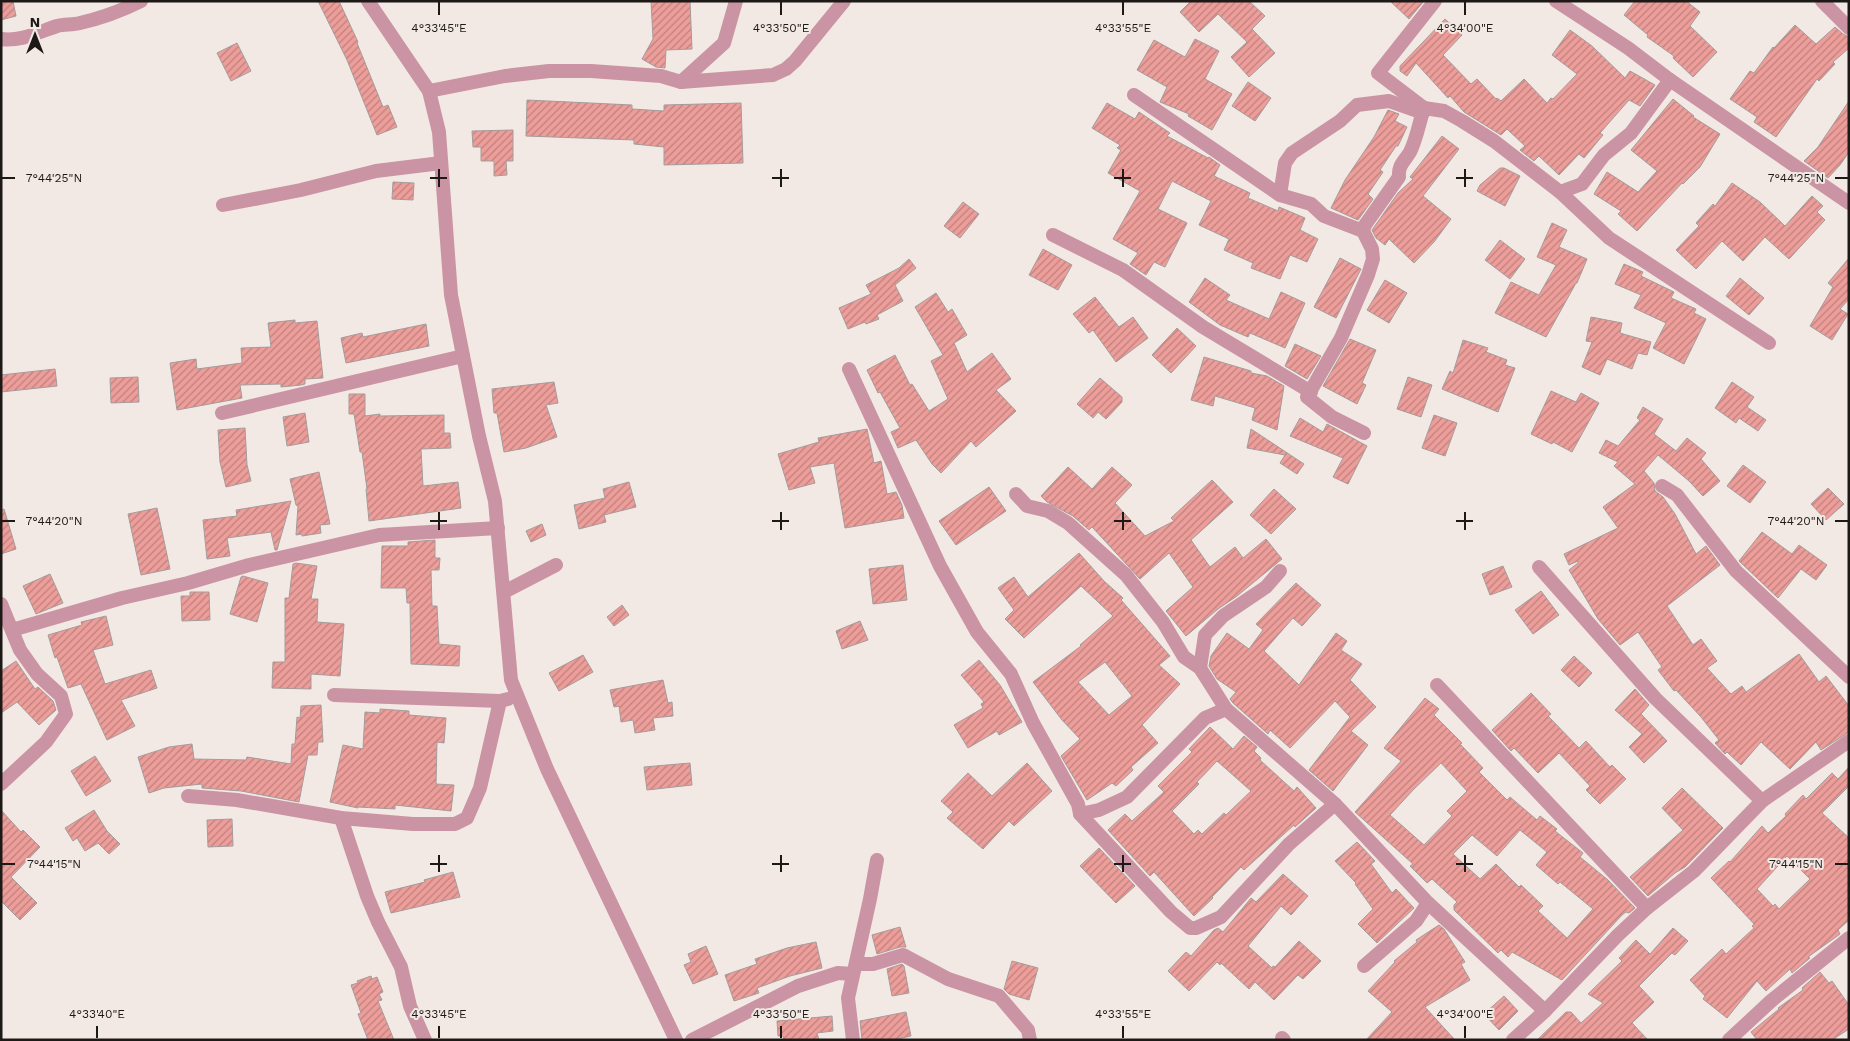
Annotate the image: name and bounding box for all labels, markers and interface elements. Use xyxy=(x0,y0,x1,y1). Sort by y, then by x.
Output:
north arrow xyxy=(10,10,60,60)
text: N xyxy=(30,14,40,30)
text: 4°33'45"E xyxy=(411,21,467,35)
text: 4°33'50"E xyxy=(753,21,810,35)
text: 4°33'55"E xyxy=(1095,21,1151,35)
text: 4°34'00"E xyxy=(1437,21,1494,35)
text: 7°44'25"N xyxy=(26,171,82,185)
text: 7°44'25"N xyxy=(1768,171,1824,185)
text: 7°44'20"N xyxy=(26,514,82,528)
text: 7°44'20"N xyxy=(1768,514,1824,528)
text: 7°44'15"N xyxy=(27,857,81,871)
text: 7°44'15"N xyxy=(1769,857,1823,871)
text: 4°33'40"E xyxy=(69,1007,125,1021)
text: 4°33'45"E xyxy=(411,1007,467,1021)
text: 4°33'50"E xyxy=(753,1007,810,1021)
text: 4°33'55"E xyxy=(1095,1007,1151,1021)
text: 4°34'00"E xyxy=(1437,1007,1494,1021)

